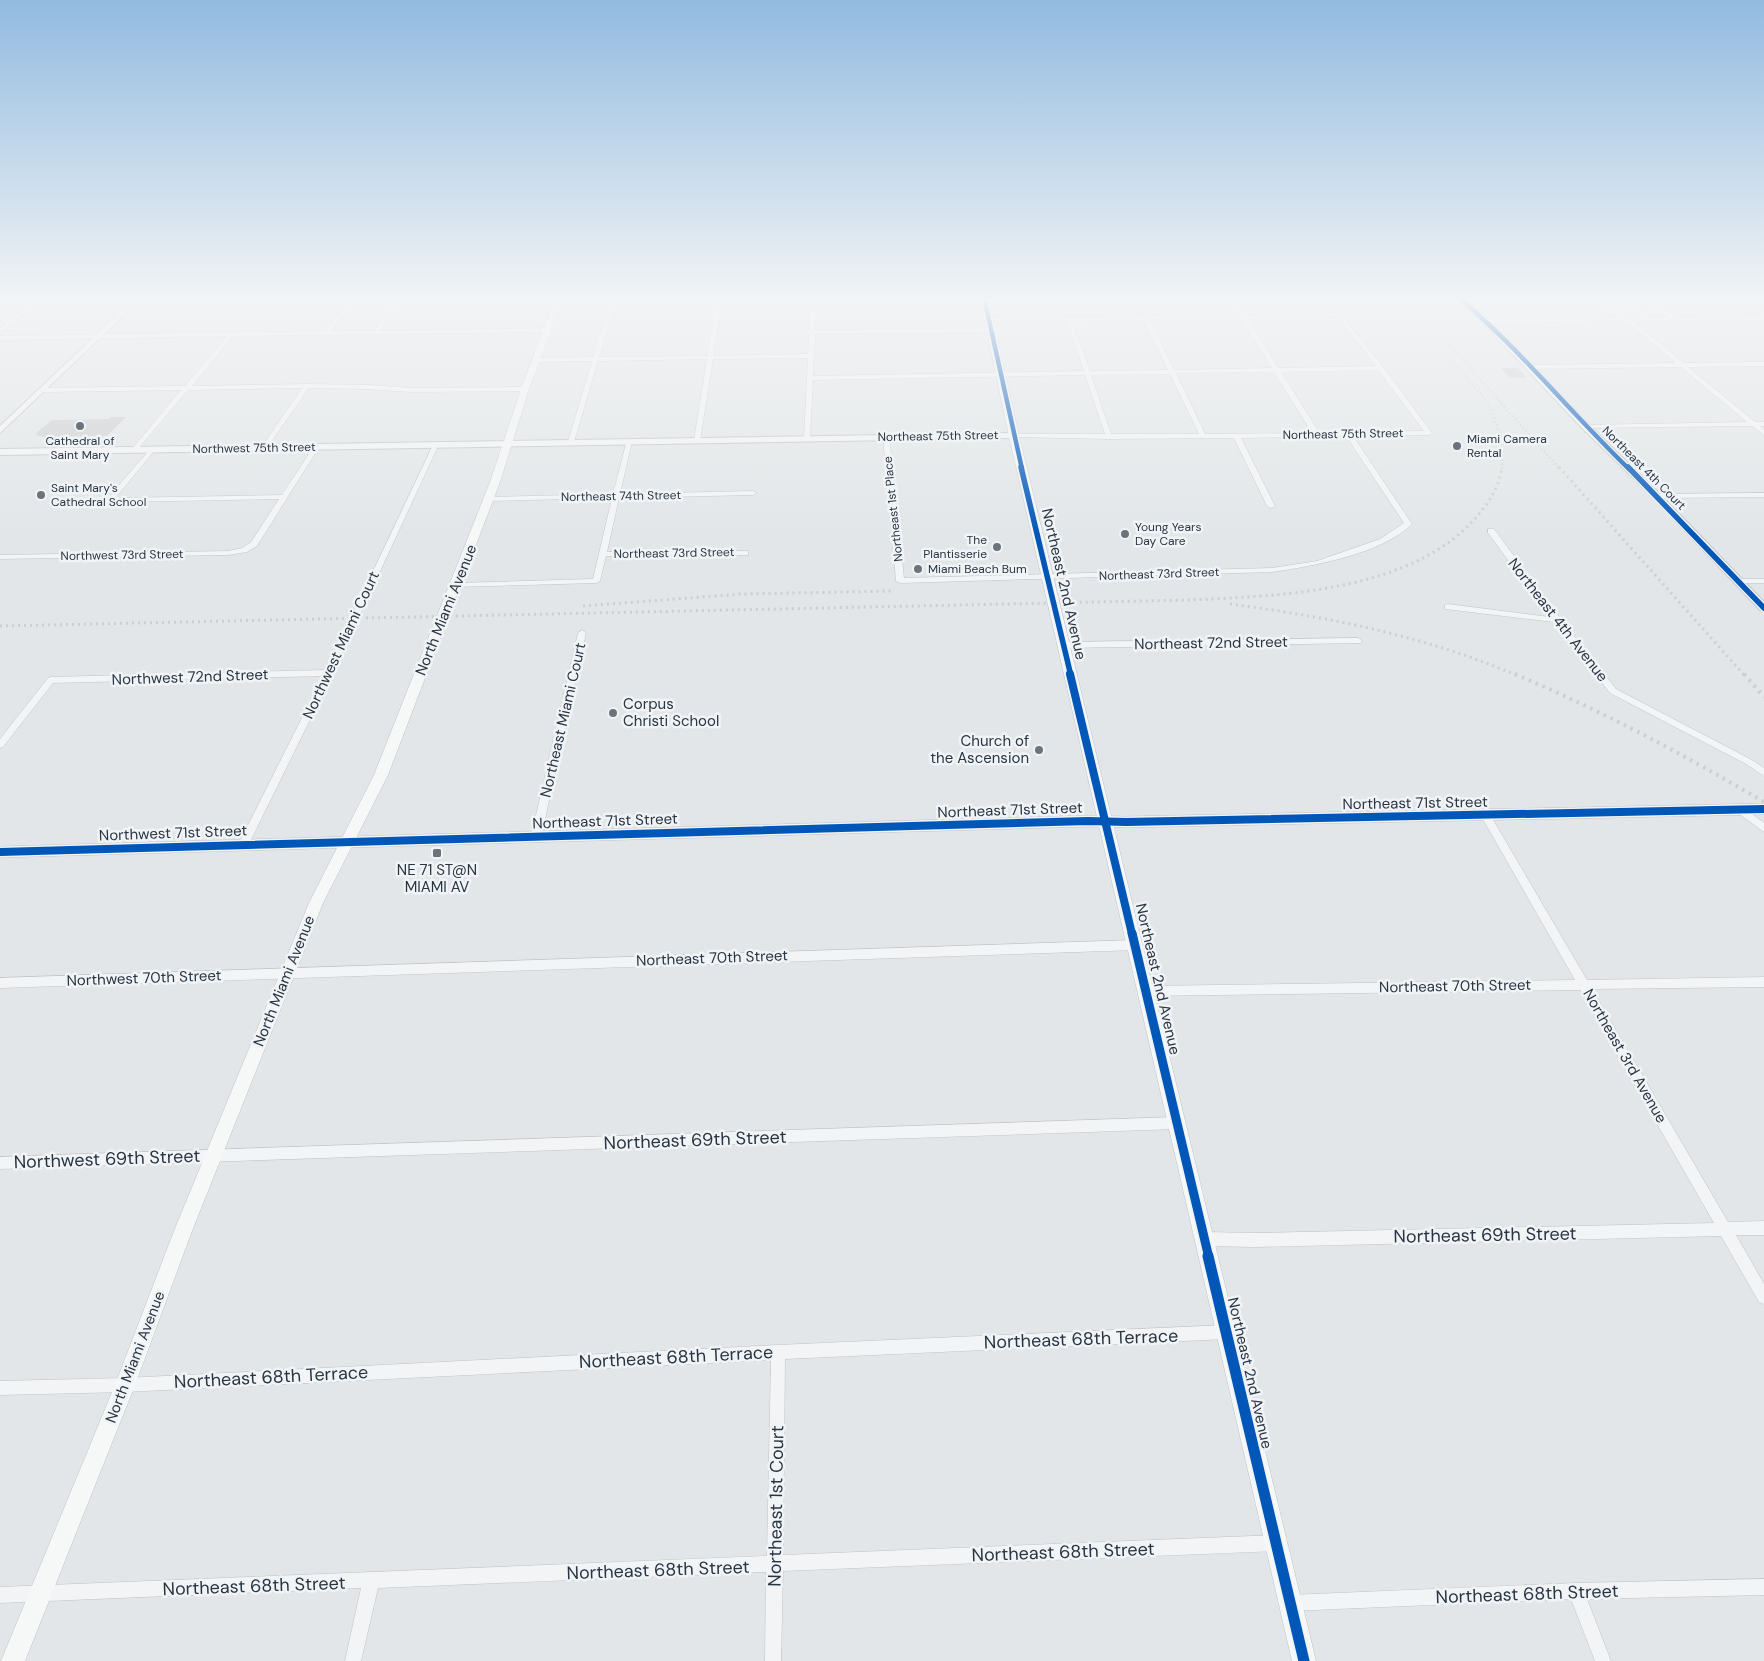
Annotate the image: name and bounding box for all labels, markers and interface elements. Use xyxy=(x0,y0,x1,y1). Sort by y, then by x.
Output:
marker: Cathedral of Saint Mary xyxy=(74,420,86,432)
street label: Northeast 4th Court xyxy=(1599,423,1690,514)
street label: Northeast 75th Street xyxy=(1283,425,1404,443)
street label: Northeast 75th Street xyxy=(878,427,999,445)
place label: Miami Camera Rental xyxy=(1467,431,1547,461)
place label: Cathedral of Saint Mary xyxy=(46,433,114,463)
street label: Northwest 75th Street xyxy=(192,439,316,457)
marker: Miami Camera Rental xyxy=(1451,440,1463,452)
street label: Northeast 1st Place xyxy=(880,455,906,562)
place label: Saint Mary's Cathedral School xyxy=(51,480,146,510)
street label: Northeast 74th Street xyxy=(561,487,682,505)
marker: Saint Mary's Cathedral School xyxy=(35,489,47,501)
street label: Northeast 2nd Avenue xyxy=(1037,506,1091,662)
place label: Young Years Day Care xyxy=(1135,519,1201,549)
marker: Young Years Day Care xyxy=(1119,528,1131,540)
place label: The Plantisserie xyxy=(923,532,987,562)
marker: The Plantisserie xyxy=(991,541,1003,553)
street label: North Miami Avenue xyxy=(411,542,481,678)
street label: Northeast 73rd Street xyxy=(614,544,735,562)
street label: Northwest 73rd Street xyxy=(60,546,184,564)
street label: Northeast 4th Avenue xyxy=(1503,554,1613,686)
place label: Miami Beach Bum xyxy=(928,561,1027,577)
marker: Miami Beach Bum xyxy=(912,563,924,575)
street label: Northeast 73rd Street xyxy=(1098,564,1220,584)
street label: Northwest Miami Court xyxy=(298,568,384,722)
street label: Northeast 72nd Street xyxy=(1134,632,1288,654)
street label: Northeast Miami Court xyxy=(535,641,591,799)
street label: Northwest 72nd Street xyxy=(111,664,269,690)
place label: Corpus Christi School xyxy=(623,694,719,731)
marker: Corpus Christi School xyxy=(607,707,619,719)
place label: Church of the Ascension xyxy=(930,731,1029,768)
marker: Church of the Ascension xyxy=(1033,744,1045,756)
street label: Northeast 71st Street xyxy=(1342,792,1488,814)
street label: Northeast 71st Street xyxy=(937,797,1083,823)
street label: Northeast 71st Street xyxy=(532,808,678,834)
street label: Northwest 71st Street xyxy=(98,820,248,846)
marker: NE 71 ST@N MIAMI AV xyxy=(431,847,443,859)
place label: NE 71 ST@N MIAMI AV xyxy=(397,860,477,897)
street label: Northeast 2nd Avenue xyxy=(1131,901,1185,1057)
street label: North Miami Avenue xyxy=(249,913,319,1049)
street label: Northeast 70th Street xyxy=(636,945,788,971)
street label: Northwest 70th Street xyxy=(66,965,222,991)
street label: Northeast 70th Street xyxy=(1379,975,1531,997)
street label: Northeast 3rd Avenue xyxy=(1578,985,1672,1127)
street label: Northeast 69th Street xyxy=(603,1125,787,1155)
street label: Northwest 69th Street xyxy=(13,1144,201,1174)
street label: Northeast 69th Street xyxy=(1393,1221,1577,1249)
street label: North Miami Avenue xyxy=(101,1288,169,1426)
street label: Northeast 2nd Avenue xyxy=(1223,1295,1277,1451)
street label: Northeast 68th Terrace xyxy=(983,1324,1179,1354)
street label: Northeast 68th Terrace xyxy=(578,1340,774,1374)
street label: Northeast 68th Terrace xyxy=(173,1360,369,1394)
street label: Northeast 1st Court xyxy=(763,1425,789,1587)
street label: Northeast 68th Street xyxy=(971,1537,1155,1567)
street label: Northeast 68th Street xyxy=(566,1555,750,1585)
street label: Northeast 68th Street xyxy=(162,1571,346,1601)
street label: Northeast 68th Street xyxy=(1435,1579,1619,1609)

